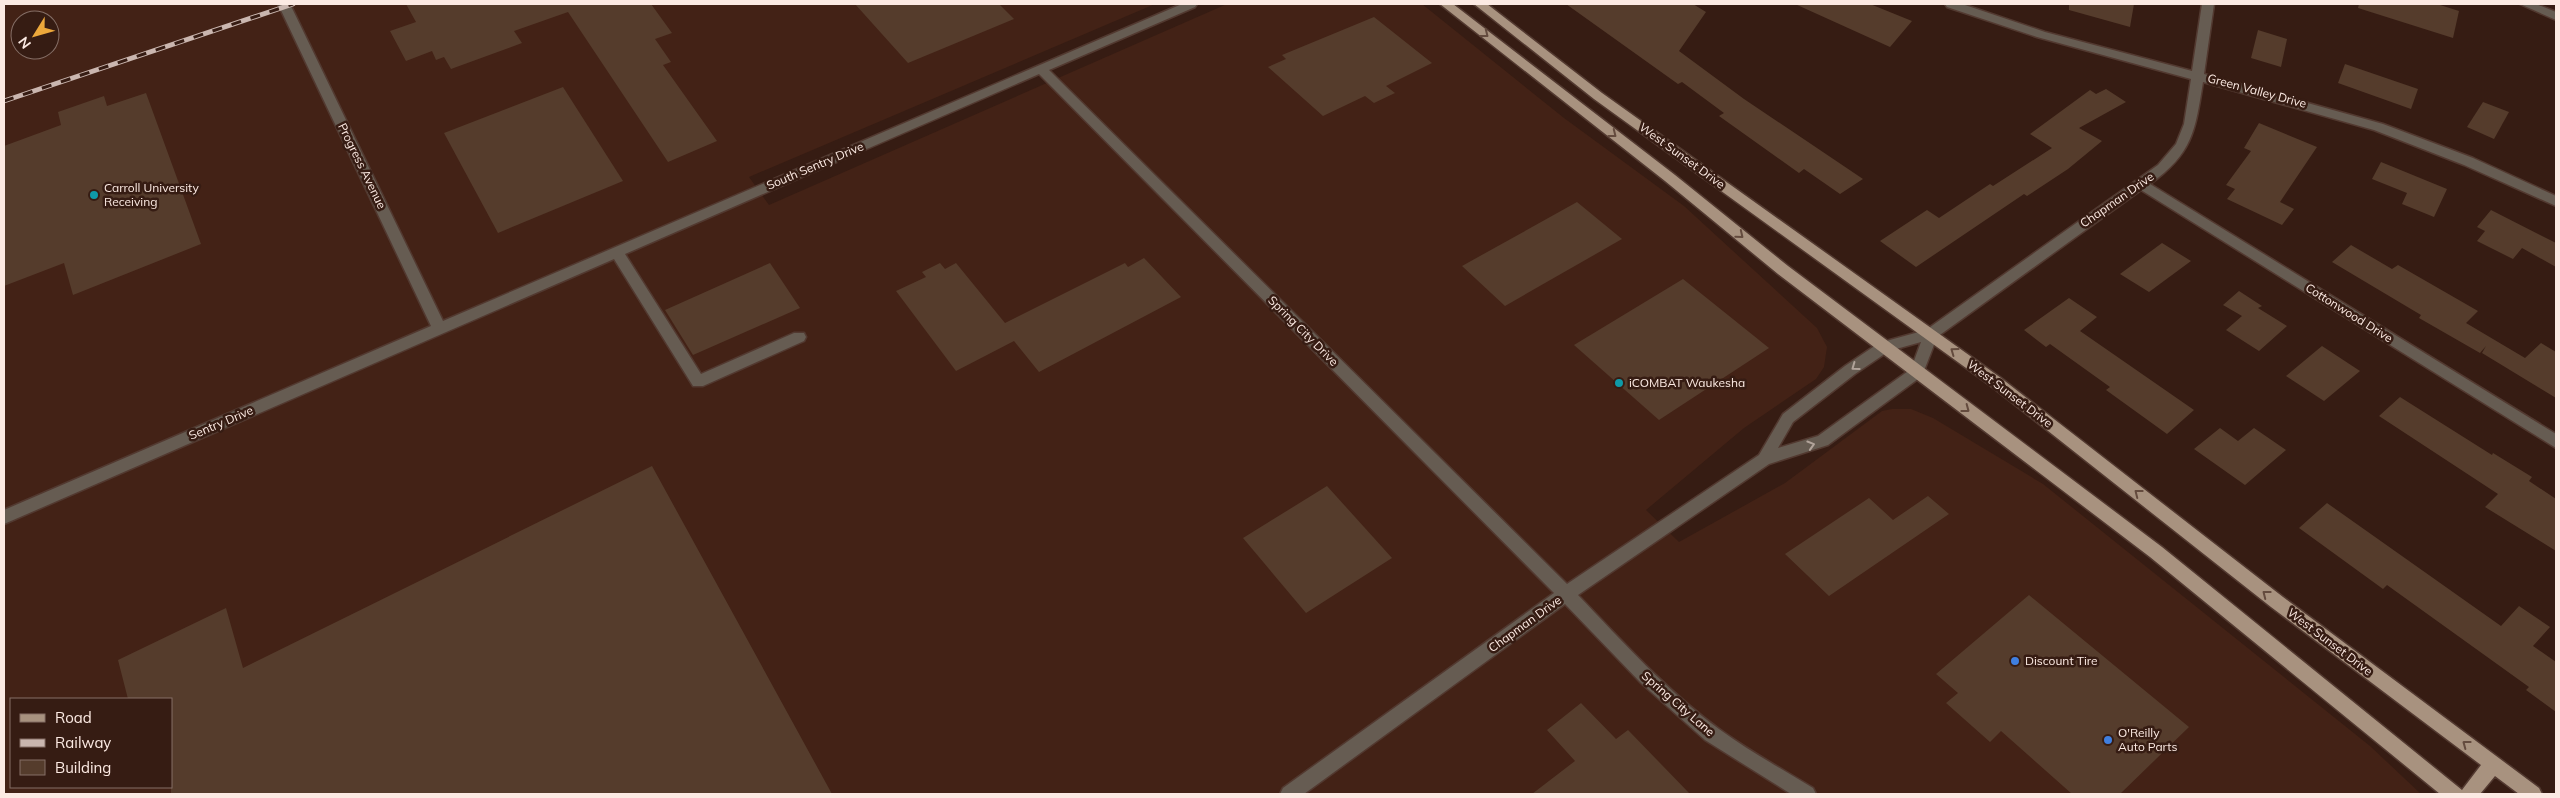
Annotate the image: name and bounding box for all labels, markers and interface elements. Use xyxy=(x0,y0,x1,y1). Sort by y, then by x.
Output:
north arrow xyxy=(10,10,60,60)
one-way arrow xyxy=(1479,28,1488,36)
text: N xyxy=(14,33,35,52)
street label: Green Valley Drive xyxy=(2206,70,2308,111)
street label: West Sunset Drive xyxy=(1636,119,1728,192)
street label: Progress Avenue xyxy=(335,120,390,211)
one-way arrow xyxy=(1607,128,1616,136)
street label: South Sentry Drive xyxy=(764,138,866,193)
street label: Chapman Drive xyxy=(2077,169,2156,231)
place label: Carroll University Receiving xyxy=(104,180,199,209)
marker: Carroll University Receiving xyxy=(88,189,100,201)
one-way arrow xyxy=(1734,230,1743,238)
street label: Cottonwood Drive xyxy=(2303,280,2396,345)
street label: Spring City Drive xyxy=(1265,292,1342,369)
one-way arrow xyxy=(1950,348,1960,357)
street label: West Sunset Drive xyxy=(1965,357,2056,430)
one-way arrow xyxy=(1851,361,1861,370)
place label: iCOMBAT Waukesha xyxy=(1629,375,1745,390)
marker: iCOMBAT Waukesha xyxy=(1613,377,1625,389)
street label: Sentry Drive xyxy=(186,402,255,443)
one-way arrow xyxy=(1960,403,1969,411)
one-way arrow xyxy=(1806,440,1814,450)
one-way arrow xyxy=(2135,491,2144,499)
one-way arrow xyxy=(2263,591,2272,599)
street label: Chapman Drive xyxy=(1485,592,1564,655)
street label: West Sunset Drive xyxy=(2285,605,2376,678)
place label: Discount Tire xyxy=(2025,653,2098,668)
marker: Discount Tire xyxy=(2009,655,2021,667)
street label: Spring City Lane xyxy=(1639,668,1718,739)
legend xyxy=(10,698,172,788)
text: Road xyxy=(55,708,92,727)
place label: O'Reilly Auto Parts xyxy=(2118,725,2177,754)
text: Railway xyxy=(55,733,111,752)
marker: O'Reilly Auto Parts xyxy=(2102,734,2114,746)
one-way arrow xyxy=(2462,741,2472,750)
text: Building xyxy=(55,758,111,777)

